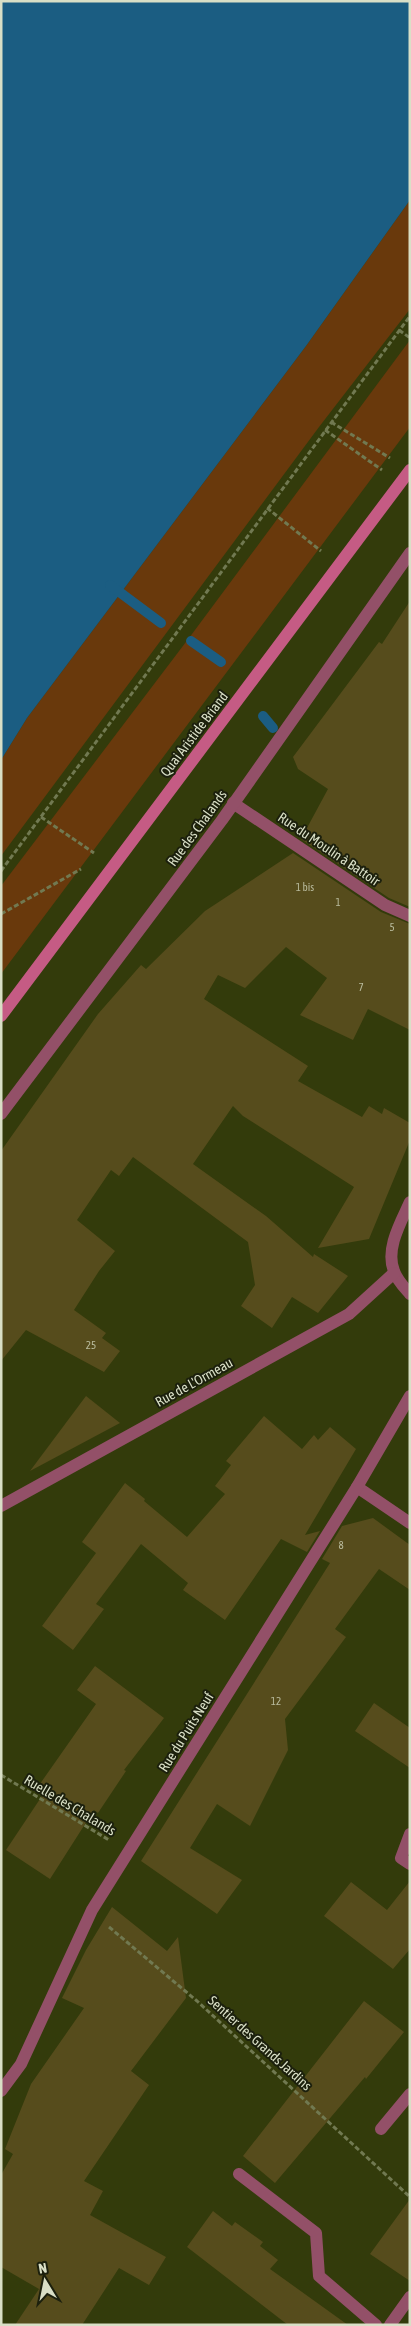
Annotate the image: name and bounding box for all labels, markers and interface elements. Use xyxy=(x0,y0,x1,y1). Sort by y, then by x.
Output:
street label: Quai Aristide Briand xyxy=(157,689,231,779)
street label: Rue des Chalands xyxy=(164,787,230,869)
street label: Rue du Moulin à Battoir xyxy=(275,809,384,889)
house number: 1 bis xyxy=(296,881,314,893)
house number: 1 xyxy=(335,896,341,908)
house number: 5 xyxy=(389,921,395,933)
house number: 7 xyxy=(358,981,364,993)
house number: 25 xyxy=(86,1339,96,1351)
street label: Rue de L'Ormeau xyxy=(153,1354,235,1410)
house number: 8 xyxy=(338,1539,344,1551)
street label: Rue du Puits Neuf xyxy=(155,1689,217,1775)
house number: 12 xyxy=(271,1695,281,1707)
street label: Ruelle des Chalands xyxy=(21,1771,119,1839)
street label: Sentier des Grands Jardins xyxy=(205,1992,315,2094)
north arrow xyxy=(20,2256,70,2306)
text: N xyxy=(37,2260,48,2277)

